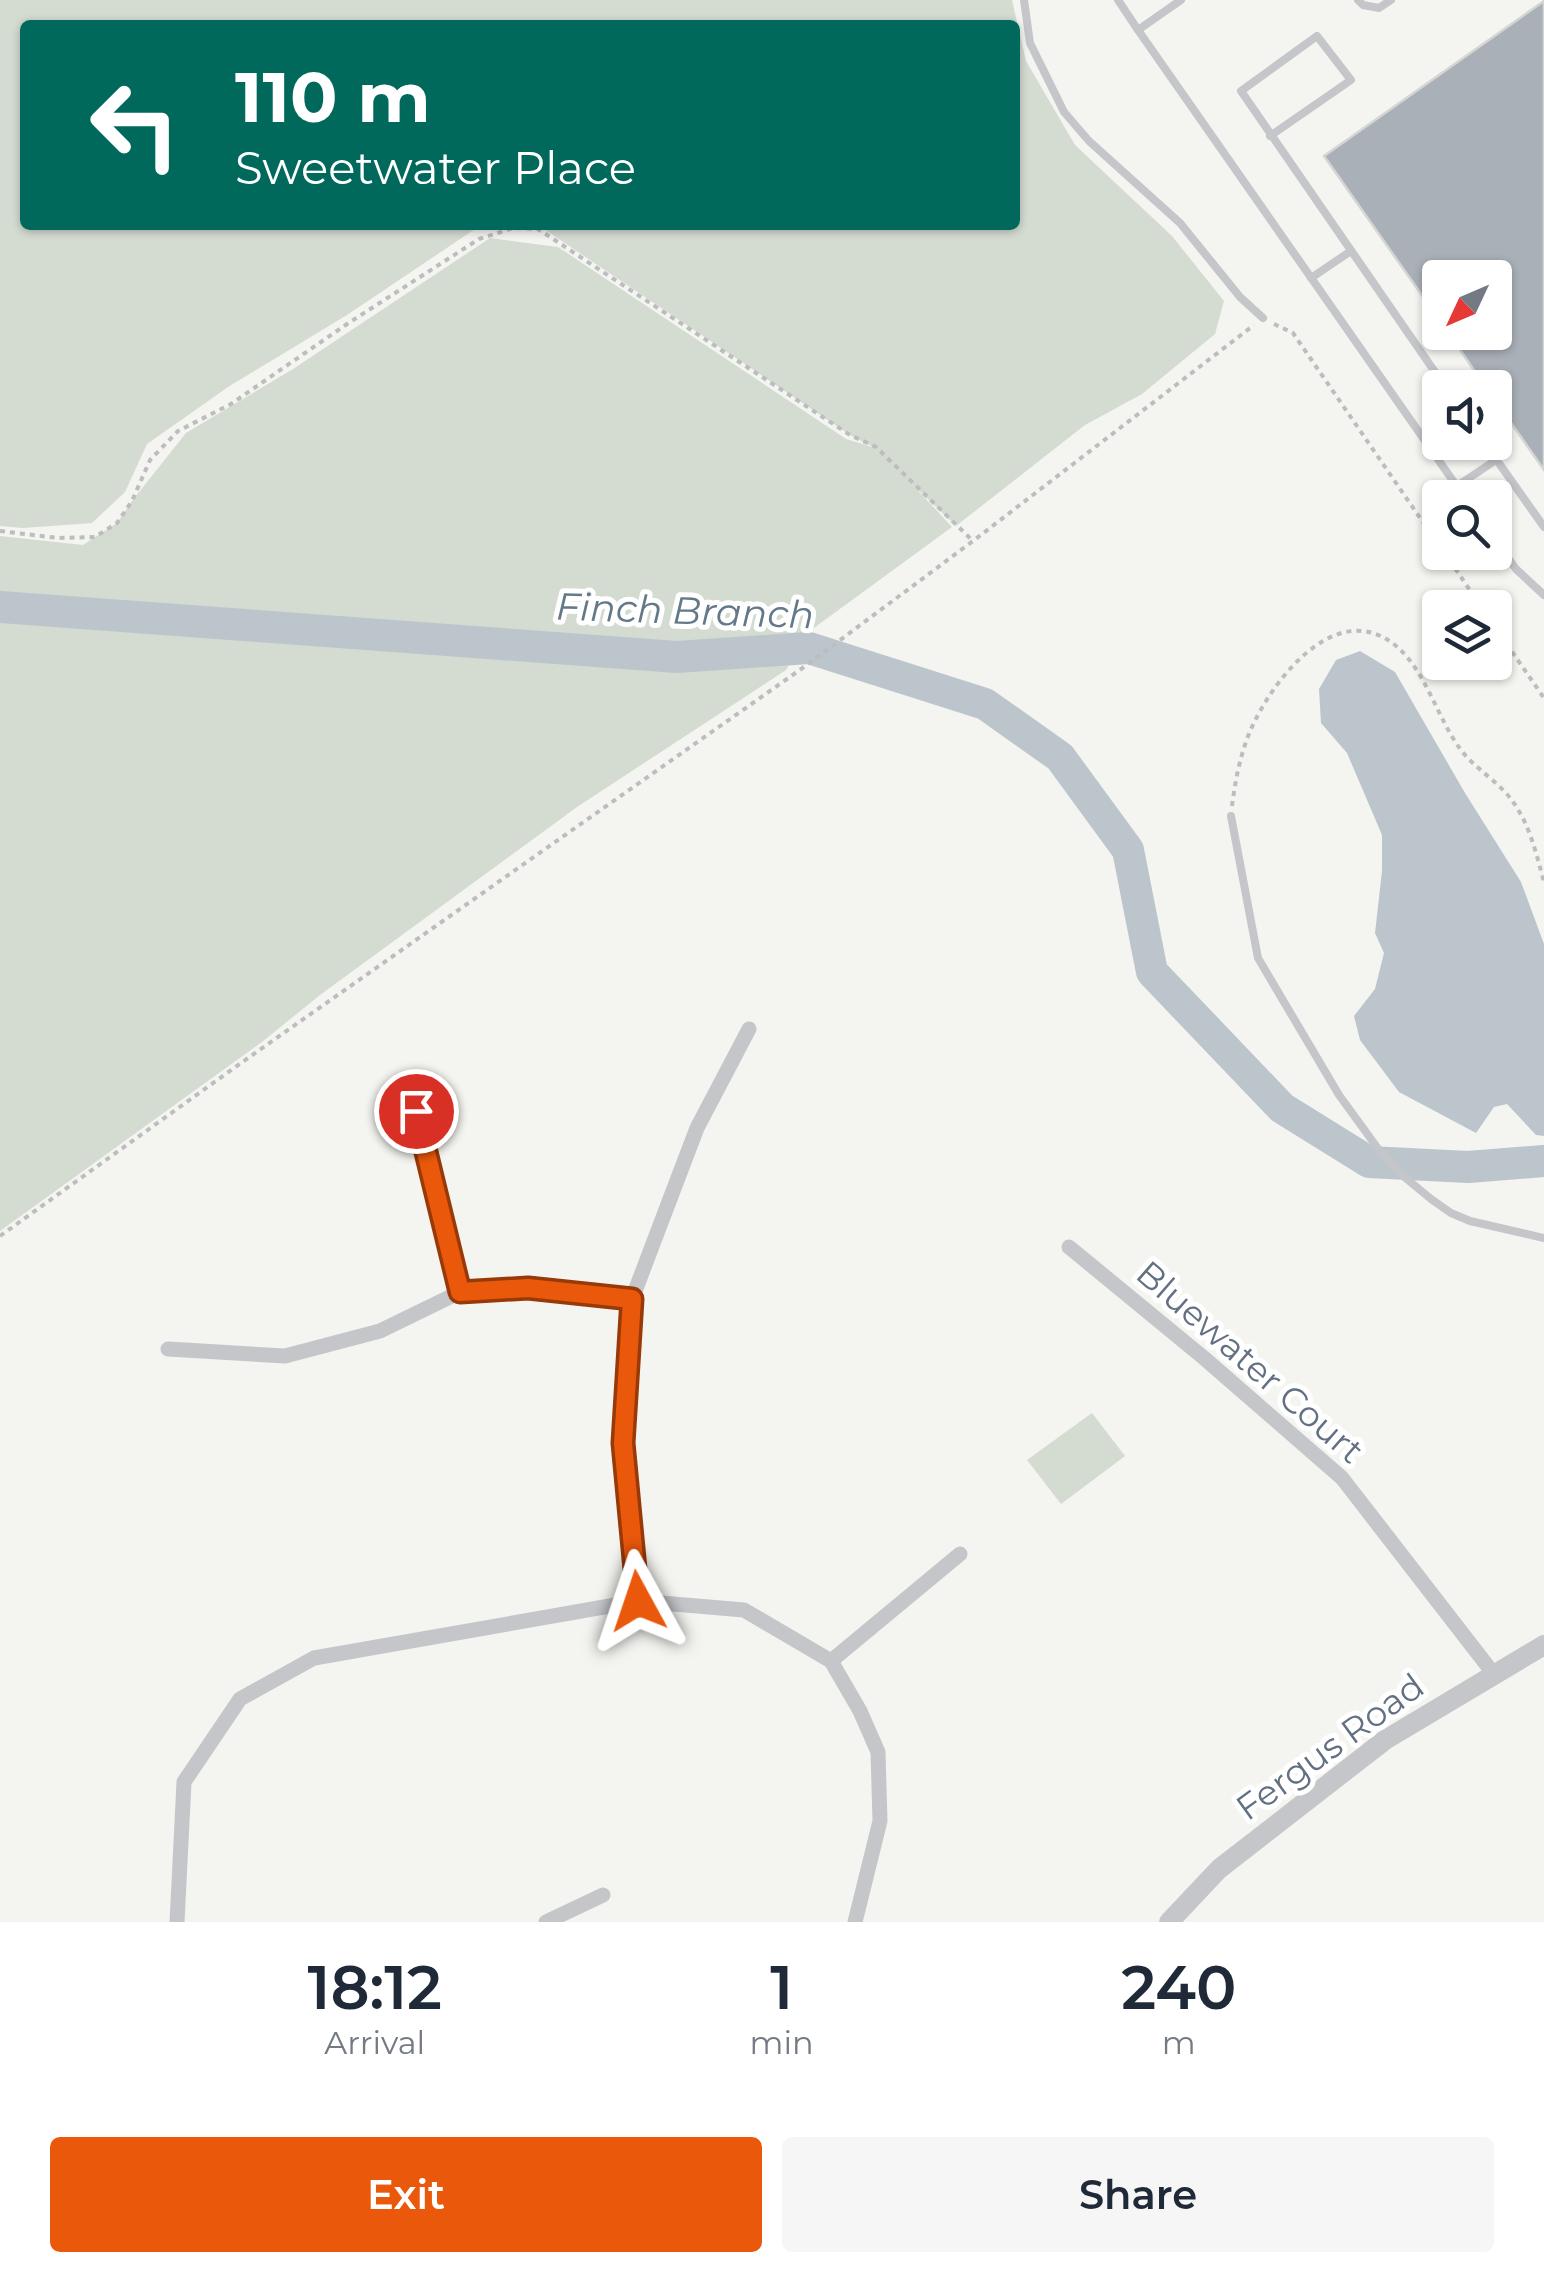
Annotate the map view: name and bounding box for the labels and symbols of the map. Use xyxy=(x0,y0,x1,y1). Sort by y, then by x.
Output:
north arrow xyxy=(1422,260,1512,350)
water label: Finch Branch xyxy=(555,583,815,638)
pin xyxy=(374,1069,459,1154)
street label: Bluewater Court xyxy=(1128,1251,1373,1472)
position arrow xyxy=(586,1549,690,1653)
street label: Fergus Road xyxy=(1227,1664,1432,1829)

